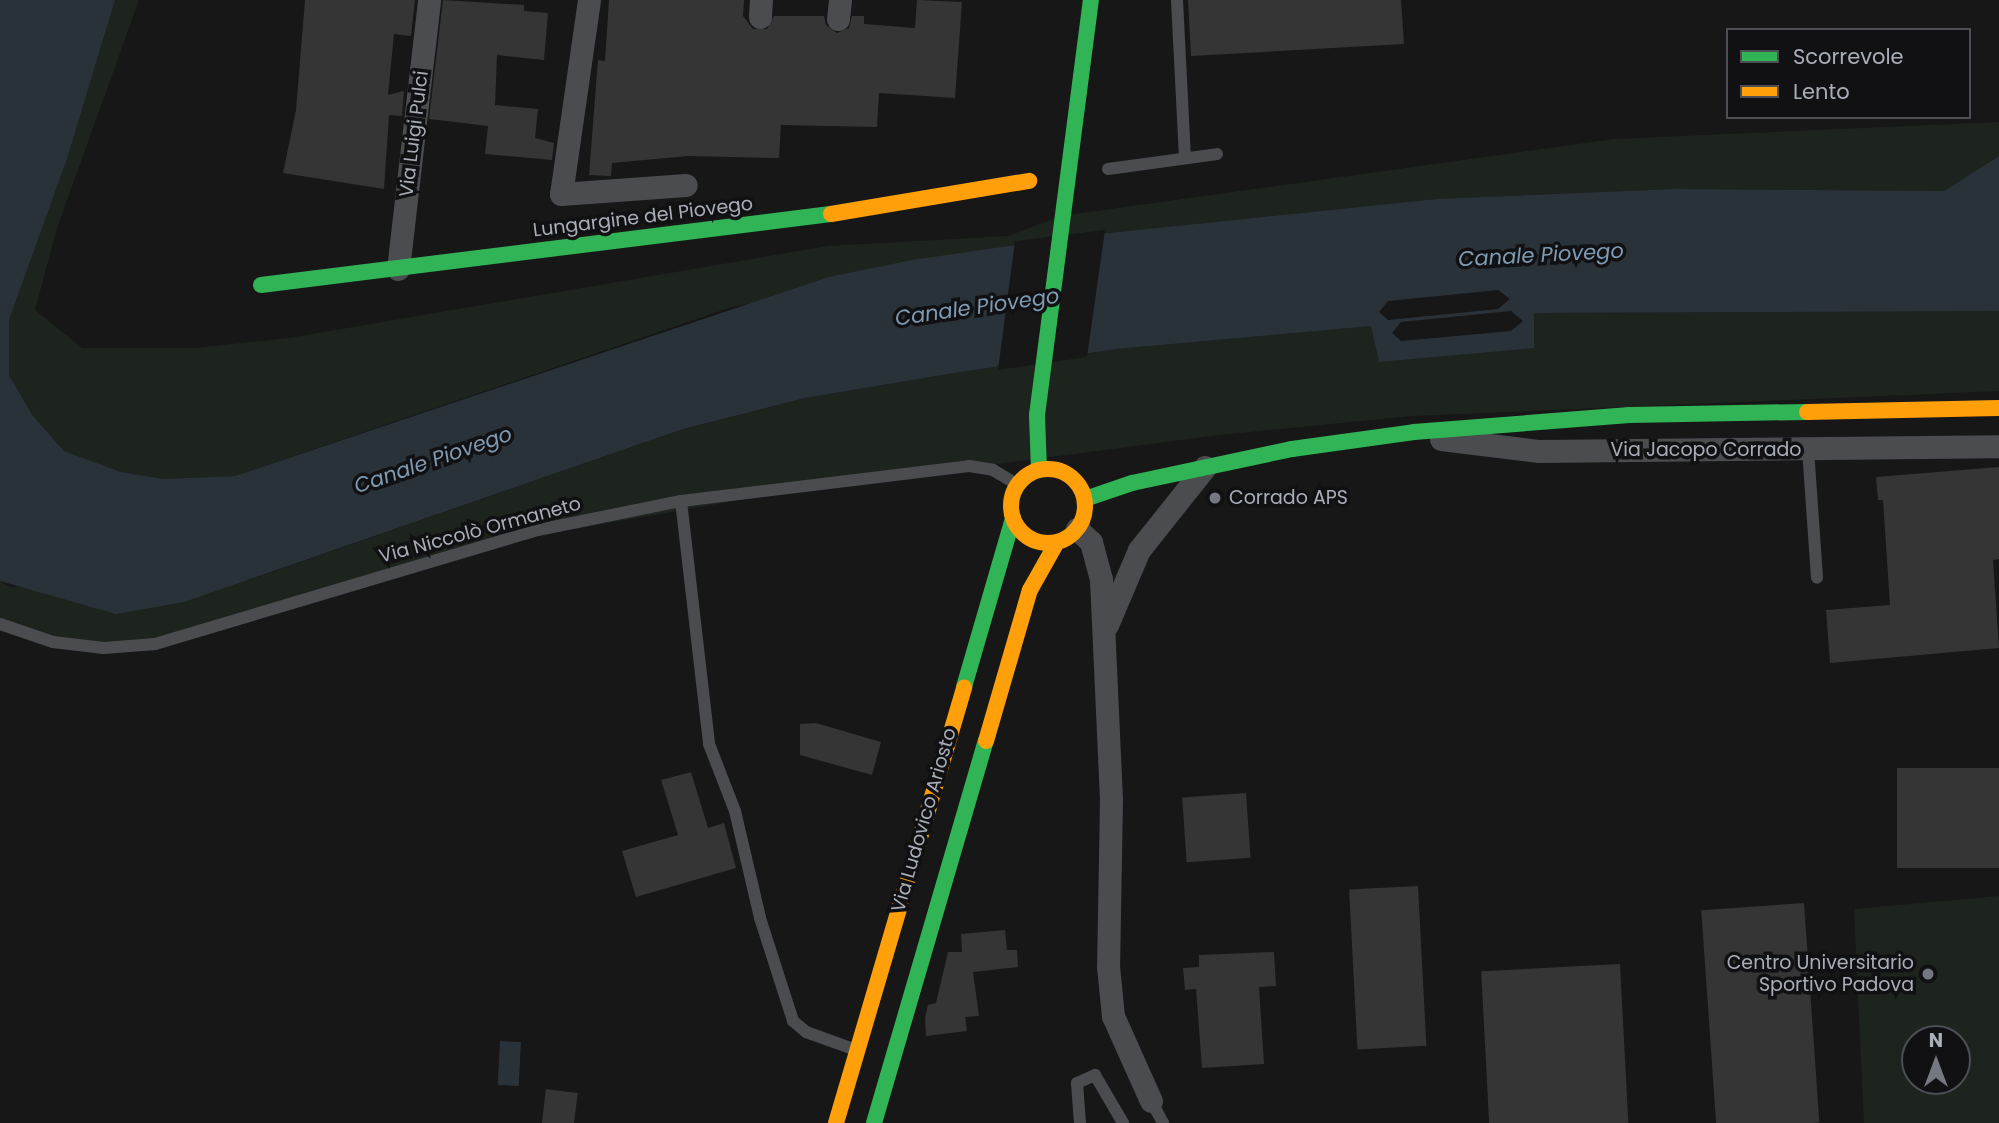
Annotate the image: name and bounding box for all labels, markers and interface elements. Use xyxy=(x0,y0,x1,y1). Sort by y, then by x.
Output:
legend xyxy=(1726,28,1971,119)
text: Scorrevole xyxy=(1793,42,1904,71)
street label: Via Luigi Pulci xyxy=(395,70,433,198)
text: Lento xyxy=(1793,77,1850,106)
street label: Lungargine del Piovego xyxy=(532,192,754,242)
water label: Canale Piovego xyxy=(1458,238,1624,272)
water label: Canale Piovego xyxy=(893,283,1061,331)
water label: Canale Piovego xyxy=(351,421,515,499)
street label: Via Jacopo Corrado xyxy=(1611,439,1801,461)
place label: Corrado APS xyxy=(1229,487,1348,509)
marker: Corrado APS xyxy=(1207,490,1223,506)
street label: Via Niccolò Ormaneto xyxy=(377,492,583,568)
street label: Via Ludovico Ariosto xyxy=(887,725,961,915)
place label: Centro Universitario Sportivo Padova xyxy=(1727,952,1914,996)
marker: Centro Universitario Sportivo Padova xyxy=(1920,966,1936,982)
north arrow xyxy=(1901,1025,1971,1095)
text: N xyxy=(1929,1027,1943,1054)

